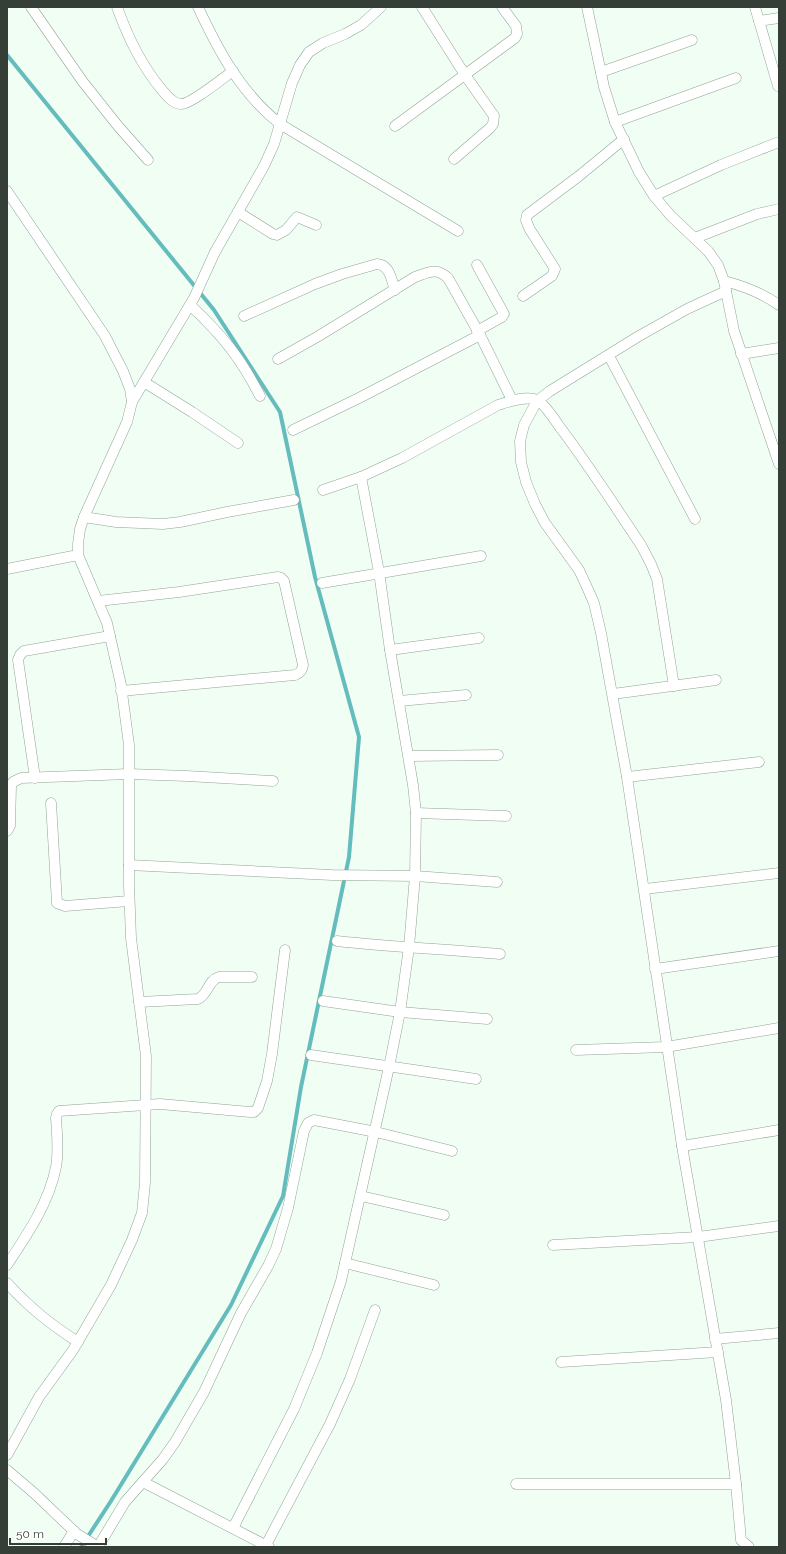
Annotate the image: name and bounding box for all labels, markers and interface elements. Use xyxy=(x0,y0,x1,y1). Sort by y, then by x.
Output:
scale bar xyxy=(10,1520,106,1546)
text: 50 m xyxy=(16,1527,44,1541)

